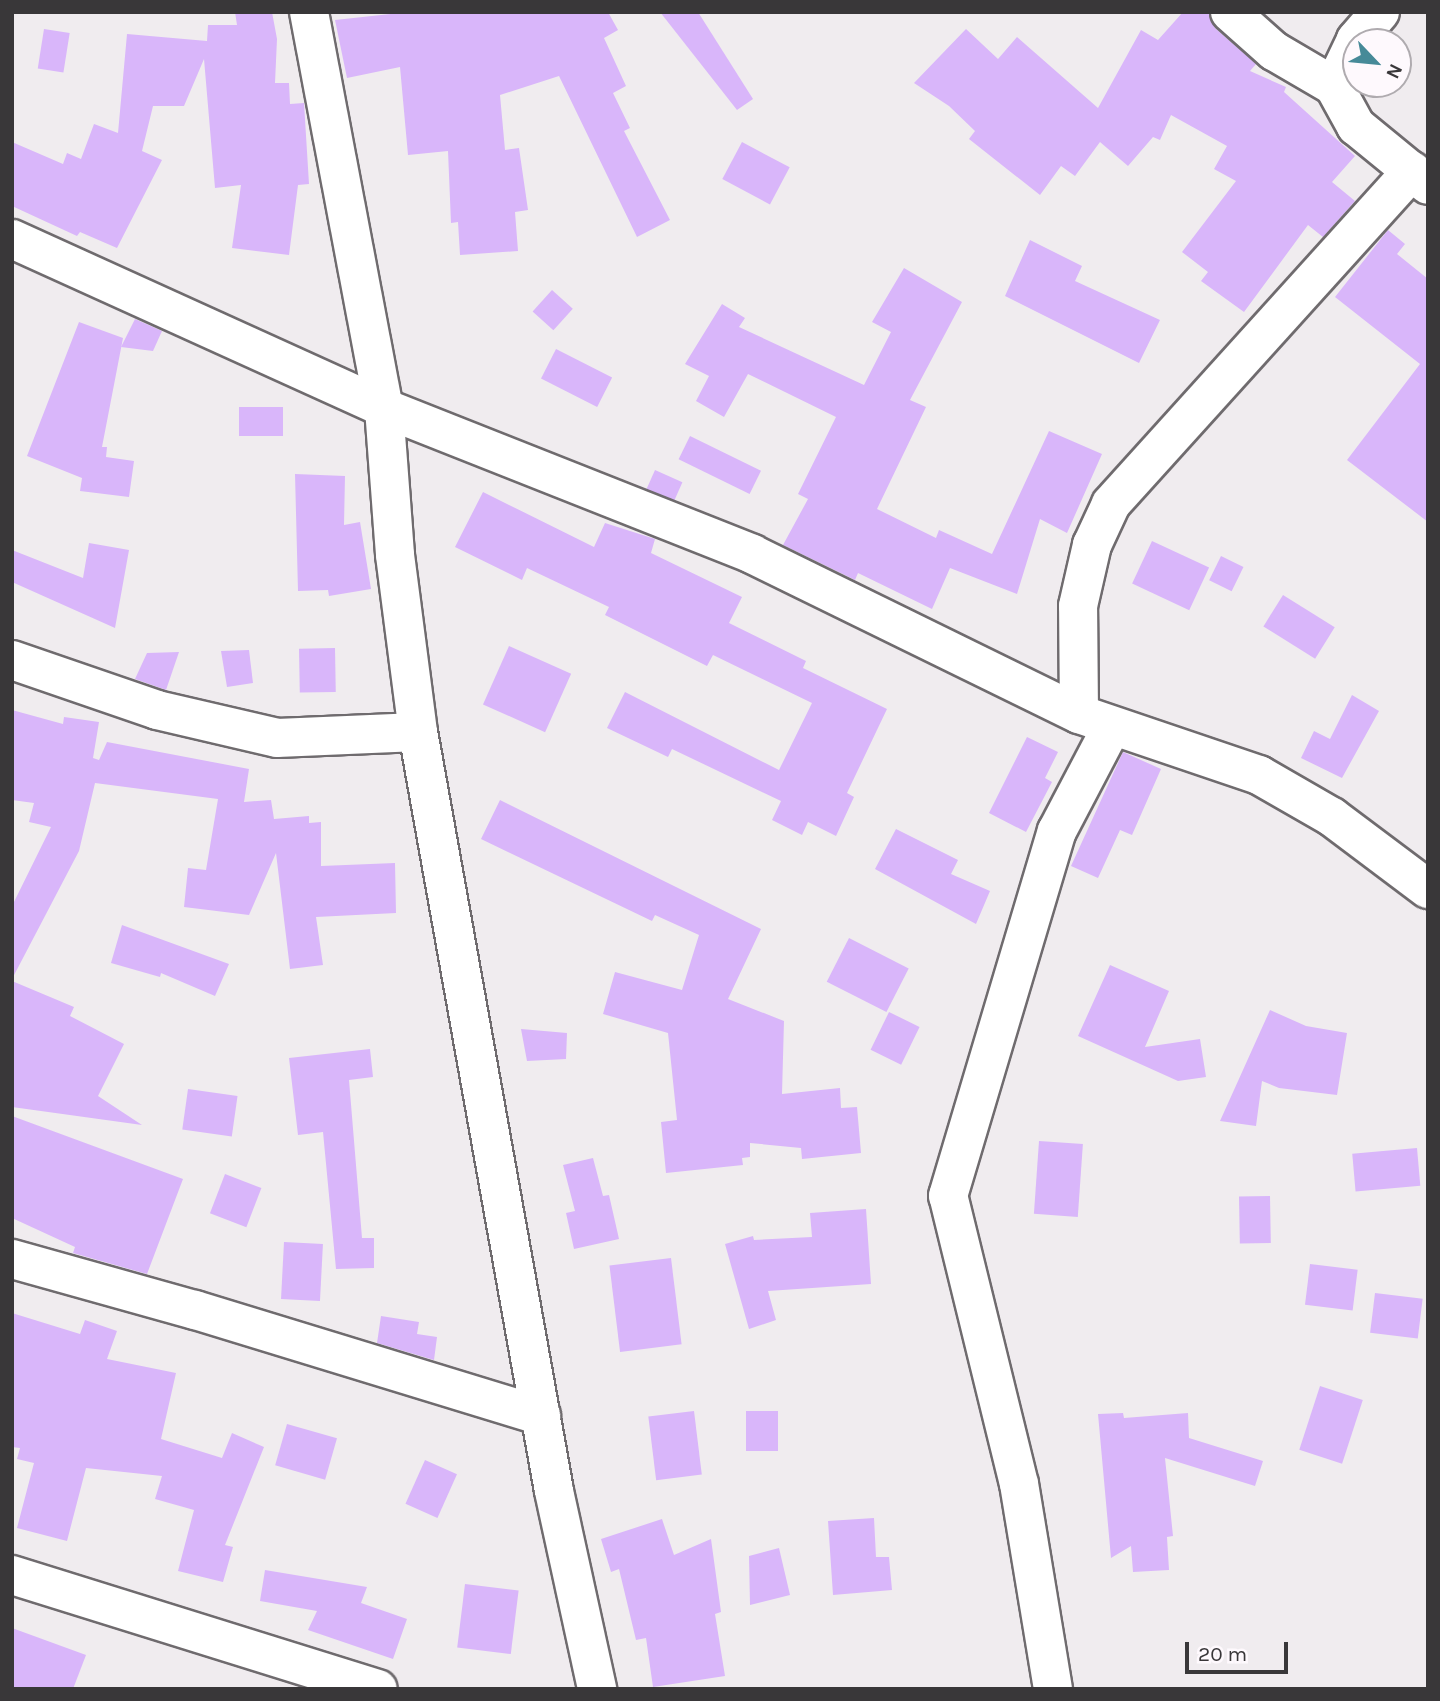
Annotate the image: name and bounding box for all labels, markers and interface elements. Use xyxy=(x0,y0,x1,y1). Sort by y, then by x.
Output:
north arrow xyxy=(1342,28,1412,98)
text: N xyxy=(1381,60,1407,82)
scale bar xyxy=(1188,1628,1291,1672)
text: 20 m xyxy=(1198,1642,1247,1666)

